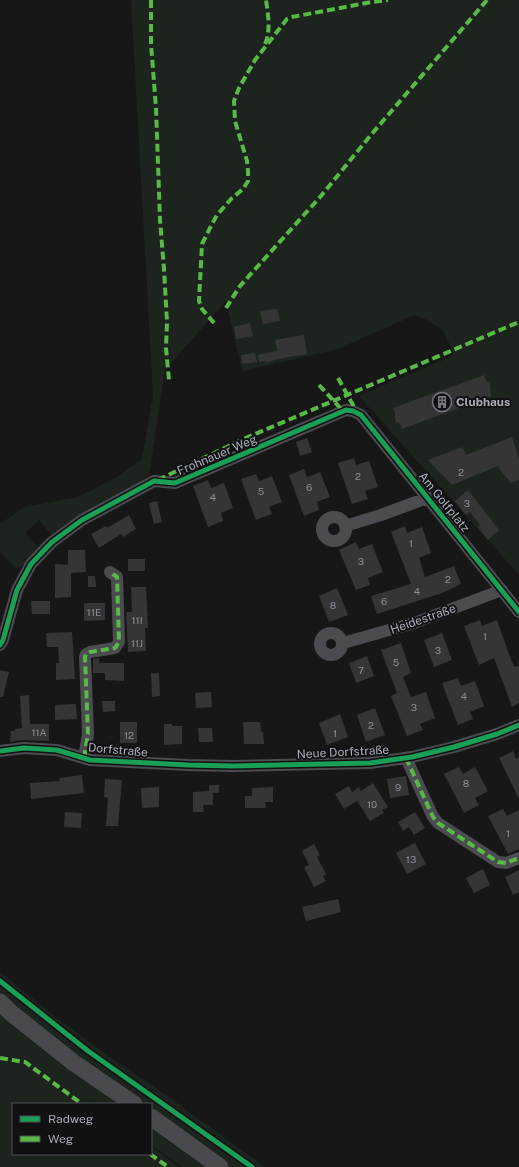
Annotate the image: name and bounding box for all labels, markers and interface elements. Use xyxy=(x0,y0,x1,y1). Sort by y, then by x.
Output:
building icon: Clubhaus xyxy=(431,391,453,413)
place label: Clubhaus xyxy=(456,395,510,409)
street label: Frohnauer Weg xyxy=(175,432,259,478)
house number: 2 xyxy=(458,466,464,478)
street label: Am Golfplatz xyxy=(416,469,473,535)
house number: 2 xyxy=(355,470,361,482)
house number: 6 xyxy=(306,481,312,493)
house number: 5 xyxy=(258,485,264,497)
house number: 4 xyxy=(210,491,216,503)
house number: 3 xyxy=(464,497,470,509)
house number: 1 xyxy=(409,537,413,549)
house number: 3 xyxy=(358,555,364,567)
house number: 2 xyxy=(445,573,451,585)
house number: 4 xyxy=(414,585,420,597)
house number: 6 xyxy=(381,595,387,607)
house number: 8 xyxy=(330,599,336,611)
street label: Heidestraße xyxy=(388,601,458,637)
house number: 11E xyxy=(87,606,101,618)
house number: 11I xyxy=(132,614,142,626)
house number: 1 xyxy=(483,630,487,642)
house number: 11J xyxy=(131,637,143,649)
house number: 3 xyxy=(435,644,441,656)
house number: 5 xyxy=(393,656,399,668)
house number: 7 xyxy=(358,664,364,676)
house number: 4 xyxy=(461,690,467,702)
house number: 3 xyxy=(411,701,417,713)
house number: 2 xyxy=(368,719,374,731)
house number: 11A xyxy=(31,726,47,738)
house number: 1 xyxy=(333,727,337,739)
house number: 12 xyxy=(124,729,134,741)
street label: Dorfstraße xyxy=(87,740,149,760)
street label: Neue Dorfstraße xyxy=(296,743,390,761)
house number: 8 xyxy=(463,777,469,789)
house number: 9 xyxy=(395,781,401,793)
house number: 10 xyxy=(367,798,377,810)
house number: 1 xyxy=(506,827,510,839)
house number: 13 xyxy=(406,853,416,865)
legend xyxy=(12,1103,152,1155)
text: Radweg xyxy=(48,1112,93,1126)
text: Weg xyxy=(48,1132,73,1146)

